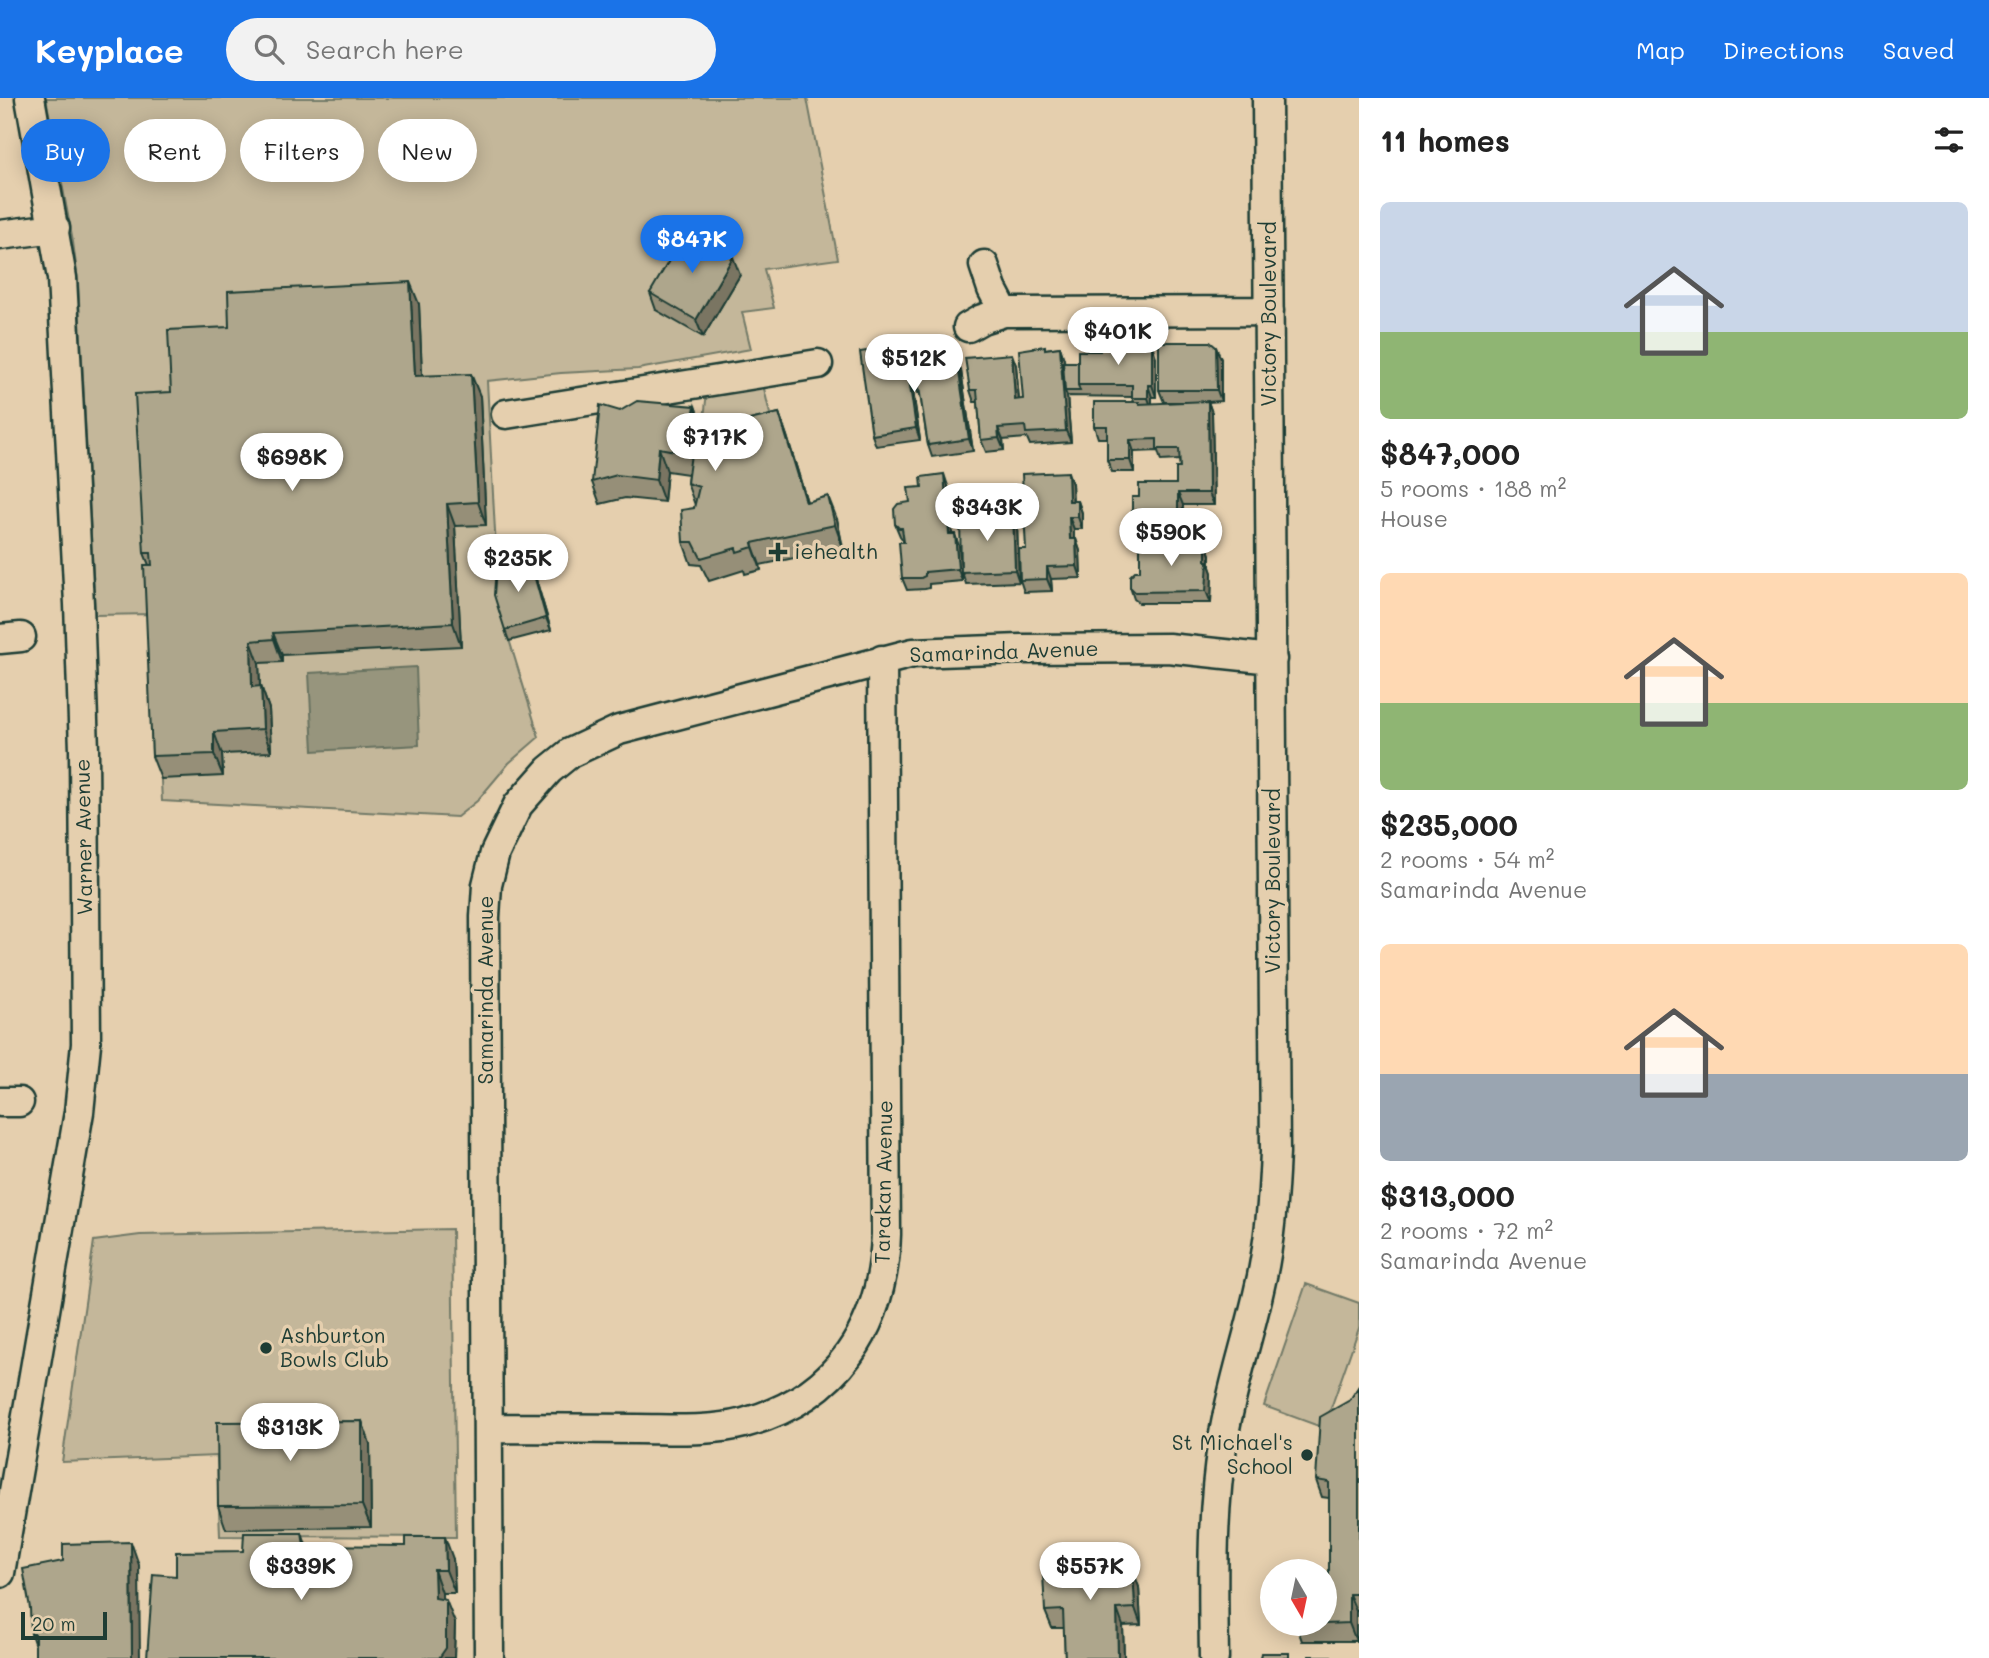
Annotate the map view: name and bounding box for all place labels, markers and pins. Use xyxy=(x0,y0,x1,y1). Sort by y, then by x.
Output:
pin: $847K xyxy=(643,216,741,275)
pin: $401K xyxy=(1069,308,1167,367)
pin: $512K xyxy=(865,334,963,394)
pin: $717K xyxy=(666,414,764,473)
pin: $698K xyxy=(243,434,341,493)
pin: $343K xyxy=(938,484,1036,543)
pin: $590K xyxy=(1122,508,1220,568)
pin: $235K xyxy=(469,534,567,594)
place label: iehealth xyxy=(794,537,878,564)
marker: iehealth xyxy=(768,542,788,562)
place label: Ashburton Bowls Club xyxy=(280,1321,389,1372)
marker: Ashburton Bowls Club xyxy=(258,1340,274,1356)
pin: $313K xyxy=(241,1404,339,1463)
place label: St Michael's School xyxy=(1172,1428,1293,1479)
marker: St Michael's School xyxy=(1299,1447,1315,1463)
pin: $339K xyxy=(252,1542,350,1602)
pin: $557K xyxy=(1041,1542,1139,1602)

